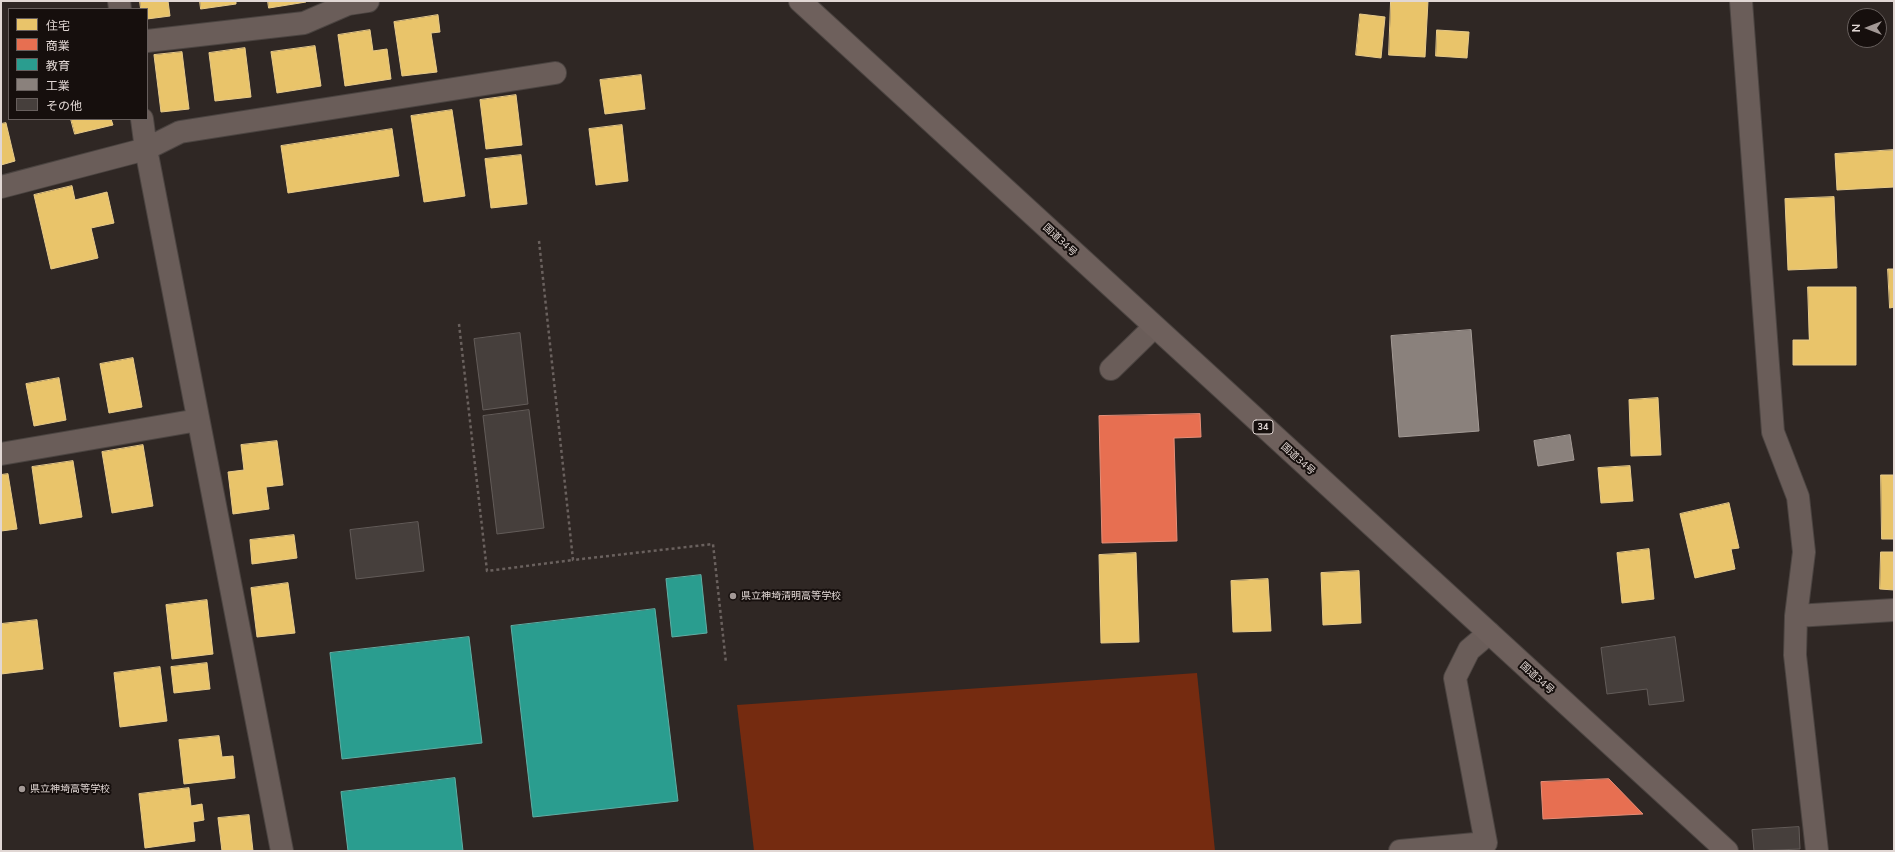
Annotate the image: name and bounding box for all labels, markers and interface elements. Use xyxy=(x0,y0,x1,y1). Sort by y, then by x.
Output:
legend xyxy=(8,8,148,120)
north arrow xyxy=(1847,8,1887,48)
text: 住宅 xyxy=(46,18,70,33)
text: N xyxy=(1849,24,1863,32)
text: 商業 xyxy=(46,38,70,53)
text: 教育 xyxy=(46,58,70,73)
text: 工業 xyxy=(46,78,70,93)
text: その他 xyxy=(46,98,82,113)
street label: 国道34号 xyxy=(1041,221,1079,259)
road number: 34 xyxy=(1253,420,1273,434)
street label: 国道34号 xyxy=(1278,440,1318,478)
place label: 県立神埼清明高等学校 xyxy=(741,590,841,602)
marker: 県立神埼清明高等学校 xyxy=(728,591,738,601)
street label: 国道34号 xyxy=(1517,659,1557,697)
place label: 県立神埼高等学校 xyxy=(30,783,110,795)
marker: 県立神埼高等学校 xyxy=(17,784,27,794)

